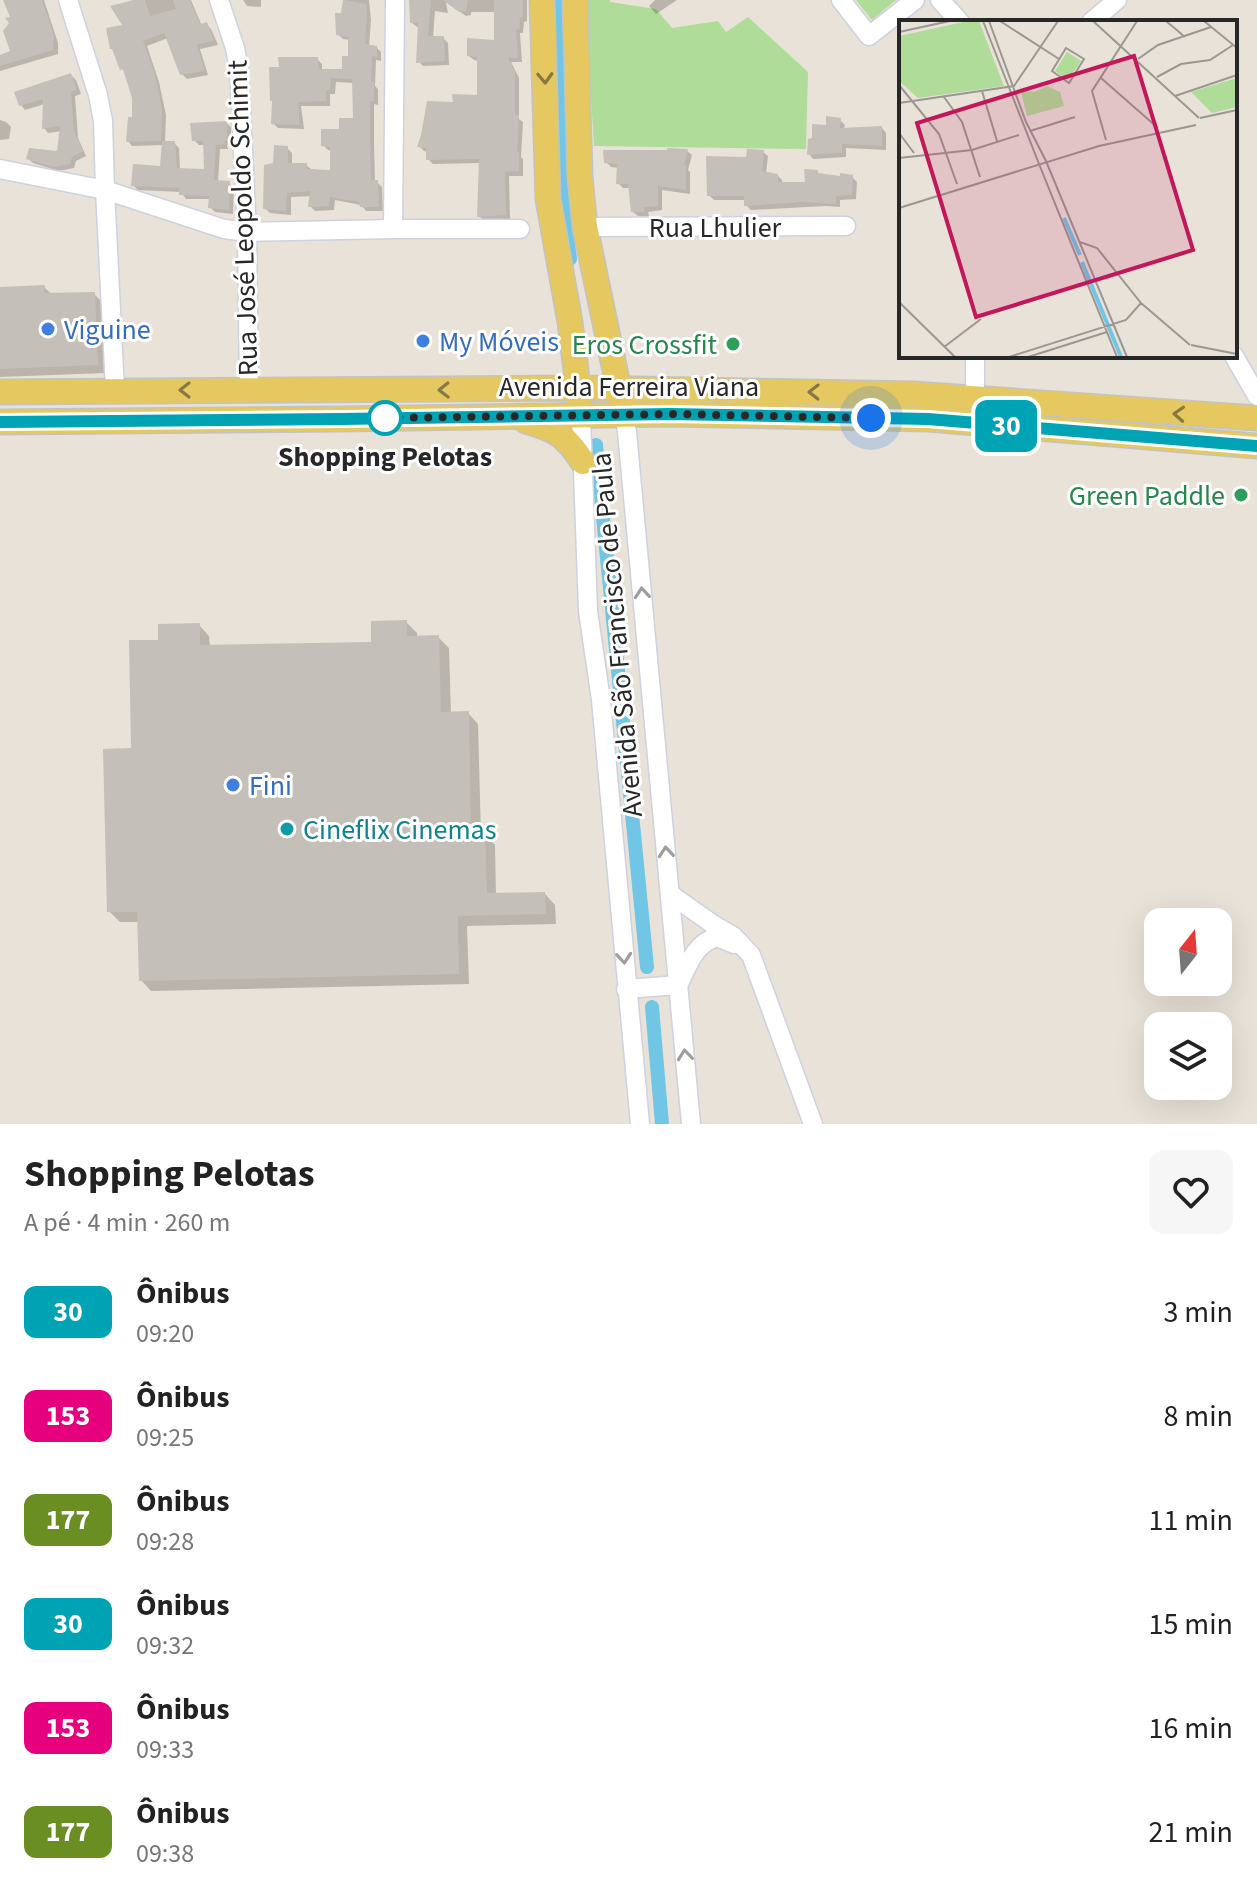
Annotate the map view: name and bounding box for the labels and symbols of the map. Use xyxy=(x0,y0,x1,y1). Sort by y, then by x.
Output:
inset map xyxy=(899,20,1237,358)
street label: Rua José Leopoldo Schimit xyxy=(217,59,269,377)
one-way arrow xyxy=(536,72,553,85)
street label: Rua Lhulier xyxy=(649,208,782,248)
place label: Viguine xyxy=(64,310,151,350)
marker: Viguine xyxy=(39,320,57,338)
place label: My Móveis xyxy=(439,322,559,362)
place label: Eros Crossfit xyxy=(572,325,718,365)
marker: My Móveis xyxy=(414,332,432,350)
marker: Eros Crossfit xyxy=(724,335,742,353)
street label: Avenida Ferreira Viana xyxy=(499,367,759,407)
one-way arrow xyxy=(178,381,191,399)
one-way arrow xyxy=(437,381,450,399)
one-way arrow xyxy=(807,384,820,401)
your location xyxy=(851,398,891,438)
line badge: 30 xyxy=(970,400,1042,452)
marker: Shopping Pelotas xyxy=(368,401,402,435)
one-way arrow xyxy=(1172,405,1185,422)
place label: Shopping Pelotas xyxy=(278,437,492,477)
street label: Avenida São Francisco de Paula xyxy=(581,451,653,819)
place label: Green Paddle xyxy=(1069,476,1225,516)
marker: Green Paddle xyxy=(1232,486,1250,504)
one-way arrow xyxy=(634,586,651,599)
place label: Fini xyxy=(249,766,292,806)
marker: Fini xyxy=(224,776,242,794)
place label: Cineflix Cinemas xyxy=(303,810,496,850)
marker: Cineflix Cinemas xyxy=(278,820,296,838)
one-way arrow xyxy=(658,845,675,858)
north arrow xyxy=(1144,908,1232,996)
one-way arrow xyxy=(615,952,632,965)
one-way arrow xyxy=(677,1048,694,1061)

